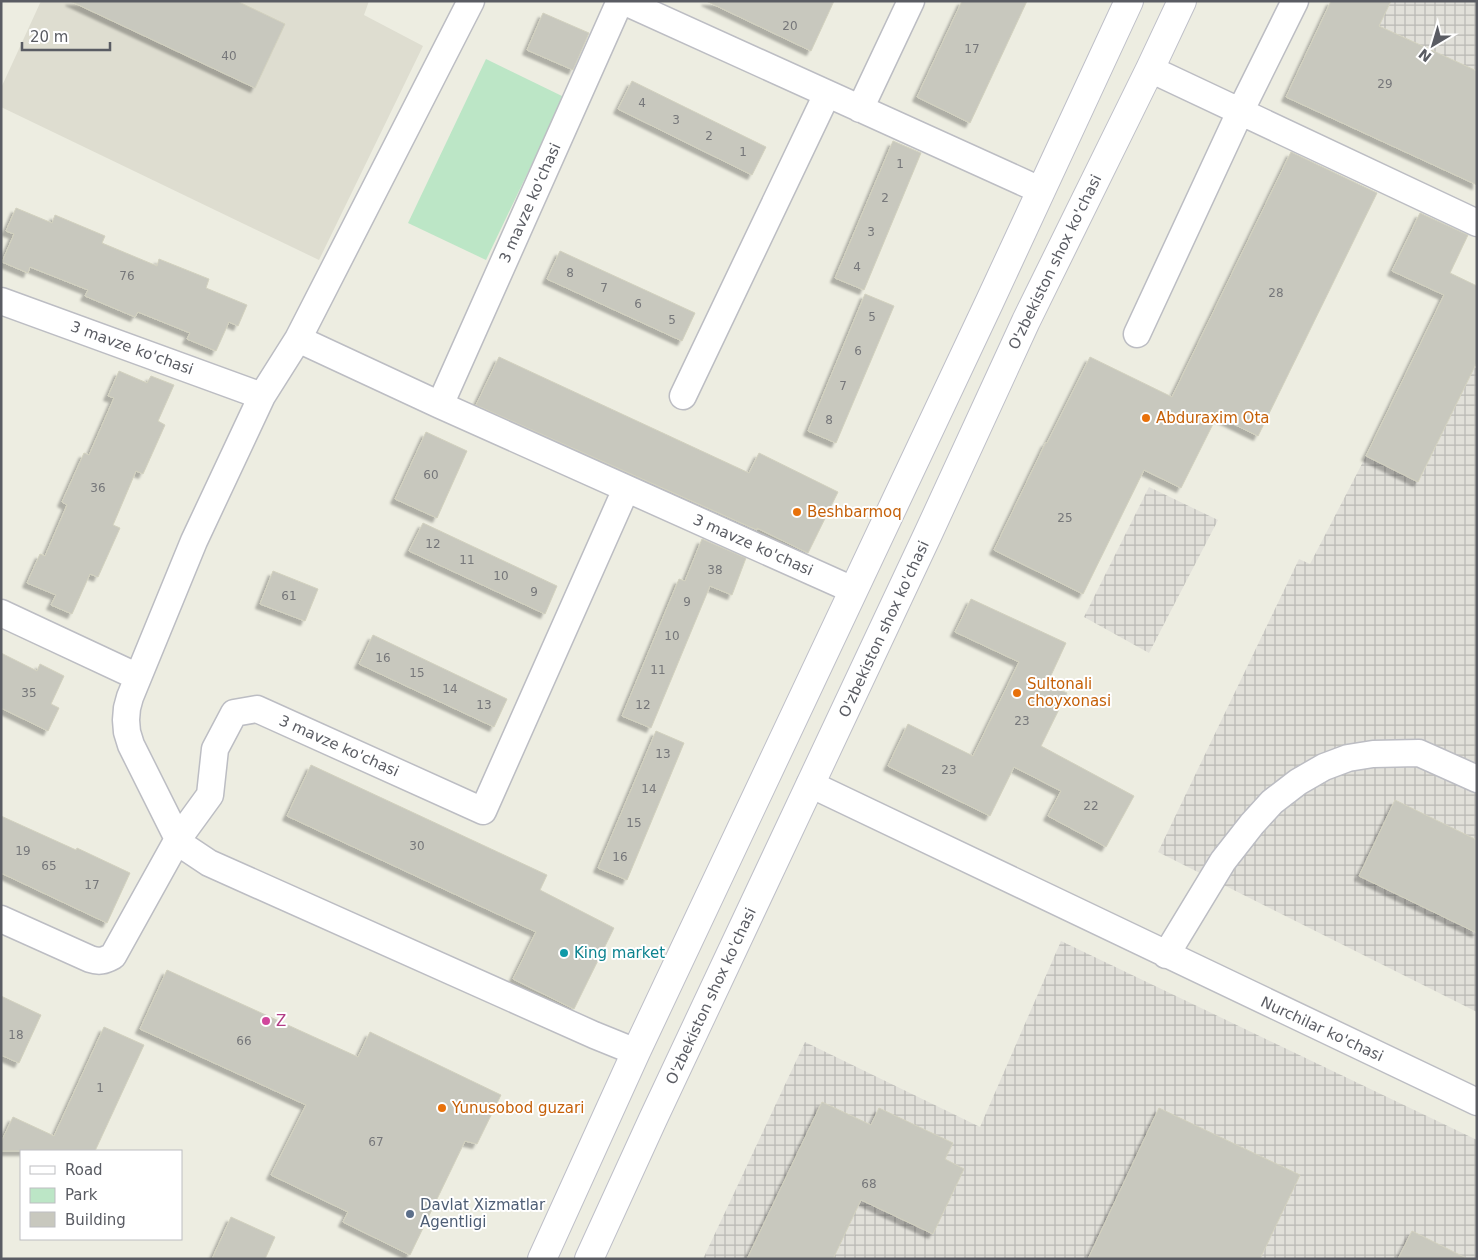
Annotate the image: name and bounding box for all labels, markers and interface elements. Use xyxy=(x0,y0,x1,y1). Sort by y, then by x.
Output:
house number: 20 xyxy=(782,19,798,33)
scale bar xyxy=(22,20,110,52)
north arrow xyxy=(1408,20,1458,70)
text: 20 m xyxy=(30,28,68,46)
house number: 17 xyxy=(964,42,980,56)
text: N xyxy=(1415,45,1435,65)
house number: 40 xyxy=(221,49,237,63)
house number: 29 xyxy=(1377,77,1393,91)
house number: 4 xyxy=(638,96,646,110)
house number: 3 xyxy=(672,113,680,127)
house number: 2 xyxy=(705,129,713,143)
street label: 3 mavze ko'chasi xyxy=(495,140,565,266)
house number: 1 xyxy=(739,145,747,159)
house number: 1 xyxy=(896,157,904,171)
street label: O'zbekiston shox ko'chasi xyxy=(1005,171,1105,353)
house number: 2 xyxy=(881,191,889,205)
house number: 3 xyxy=(867,225,875,239)
house number: 4 xyxy=(853,260,861,274)
house number: 8 xyxy=(566,266,574,280)
house number: 76 xyxy=(119,269,135,283)
house number: 7 xyxy=(600,281,608,295)
house number: 28 xyxy=(1268,286,1284,300)
house number: 6 xyxy=(634,297,642,311)
house number: 5 xyxy=(868,310,876,324)
house number: 5 xyxy=(668,313,676,327)
street label: 3 mavze ko'chasi xyxy=(68,317,196,379)
house number: 6 xyxy=(854,344,862,358)
house number: 7 xyxy=(839,379,847,393)
place label: Abduraxim Ota xyxy=(1156,409,1269,427)
marker: Abduraxim Ota xyxy=(1140,412,1152,424)
house number: 8 xyxy=(825,413,833,427)
house number: 60 xyxy=(423,468,439,482)
house number: 36 xyxy=(90,481,106,495)
place label: Beshbarmoq xyxy=(807,503,902,521)
marker: Beshbarmoq xyxy=(791,506,803,518)
street label: 3 mavze ko'chasi xyxy=(690,510,816,580)
house number: 25 xyxy=(1057,511,1073,525)
house number: 12 xyxy=(425,537,441,551)
street label: O'zbekiston shox ko'chasi xyxy=(835,538,933,720)
house number: 11 xyxy=(459,553,475,567)
house number: 38 xyxy=(707,563,723,577)
house number: 10 xyxy=(493,569,509,583)
house number: 9 xyxy=(530,585,538,599)
house number: 61 xyxy=(281,589,297,603)
house number: 9 xyxy=(683,595,691,609)
house number: 10 xyxy=(664,629,680,643)
house number: 16 xyxy=(375,651,391,665)
house number: 11 xyxy=(650,663,666,677)
house number: 15 xyxy=(409,666,425,680)
place label: Sultonali choyxonasi xyxy=(1027,675,1111,710)
house number: 14 xyxy=(442,682,458,696)
house number: 35 xyxy=(21,686,37,700)
marker: Sultonali choyxonasi xyxy=(1011,687,1023,699)
house number: 13 xyxy=(476,698,492,712)
house number: 12 xyxy=(635,698,651,712)
street label: 3 mavze ko'chasi xyxy=(276,711,402,781)
house number: 23 xyxy=(1014,714,1030,728)
house number: 13 xyxy=(655,747,671,761)
house number: 23 xyxy=(941,763,957,777)
house number: 14 xyxy=(641,782,657,796)
house number: 22 xyxy=(1083,799,1099,813)
house number: 15 xyxy=(626,816,642,830)
house number: 30 xyxy=(409,839,425,853)
house number: 19 xyxy=(15,844,31,858)
house number: 16 xyxy=(612,850,628,864)
house number: 65 xyxy=(41,859,57,873)
house number: 17 xyxy=(84,878,100,892)
street label: O'zbekiston shox ko'chasi xyxy=(662,905,760,1087)
place label: King market xyxy=(574,944,665,962)
marker: King market xyxy=(558,947,570,959)
street label: Nurchilar ko'chasi xyxy=(1258,993,1386,1065)
place label: Z xyxy=(276,1012,286,1030)
marker: Z xyxy=(260,1015,272,1027)
house number: 18 xyxy=(8,1028,24,1042)
house number: 66 xyxy=(236,1034,252,1048)
house number: 1 xyxy=(96,1081,104,1095)
place label: Yunusobod guzari xyxy=(451,1099,584,1117)
marker: Yunusobod guzari xyxy=(436,1102,448,1114)
house number: 67 xyxy=(368,1135,384,1149)
legend xyxy=(20,1150,182,1240)
text: Road xyxy=(65,1161,103,1179)
house number: 68 xyxy=(861,1177,877,1191)
text: Park xyxy=(65,1186,98,1204)
place label: Davlat Xizmatlar Agentligi xyxy=(420,1196,546,1231)
marker: Davlat Xizmatlar Agentligi xyxy=(404,1208,416,1220)
text: Building xyxy=(65,1211,126,1229)

